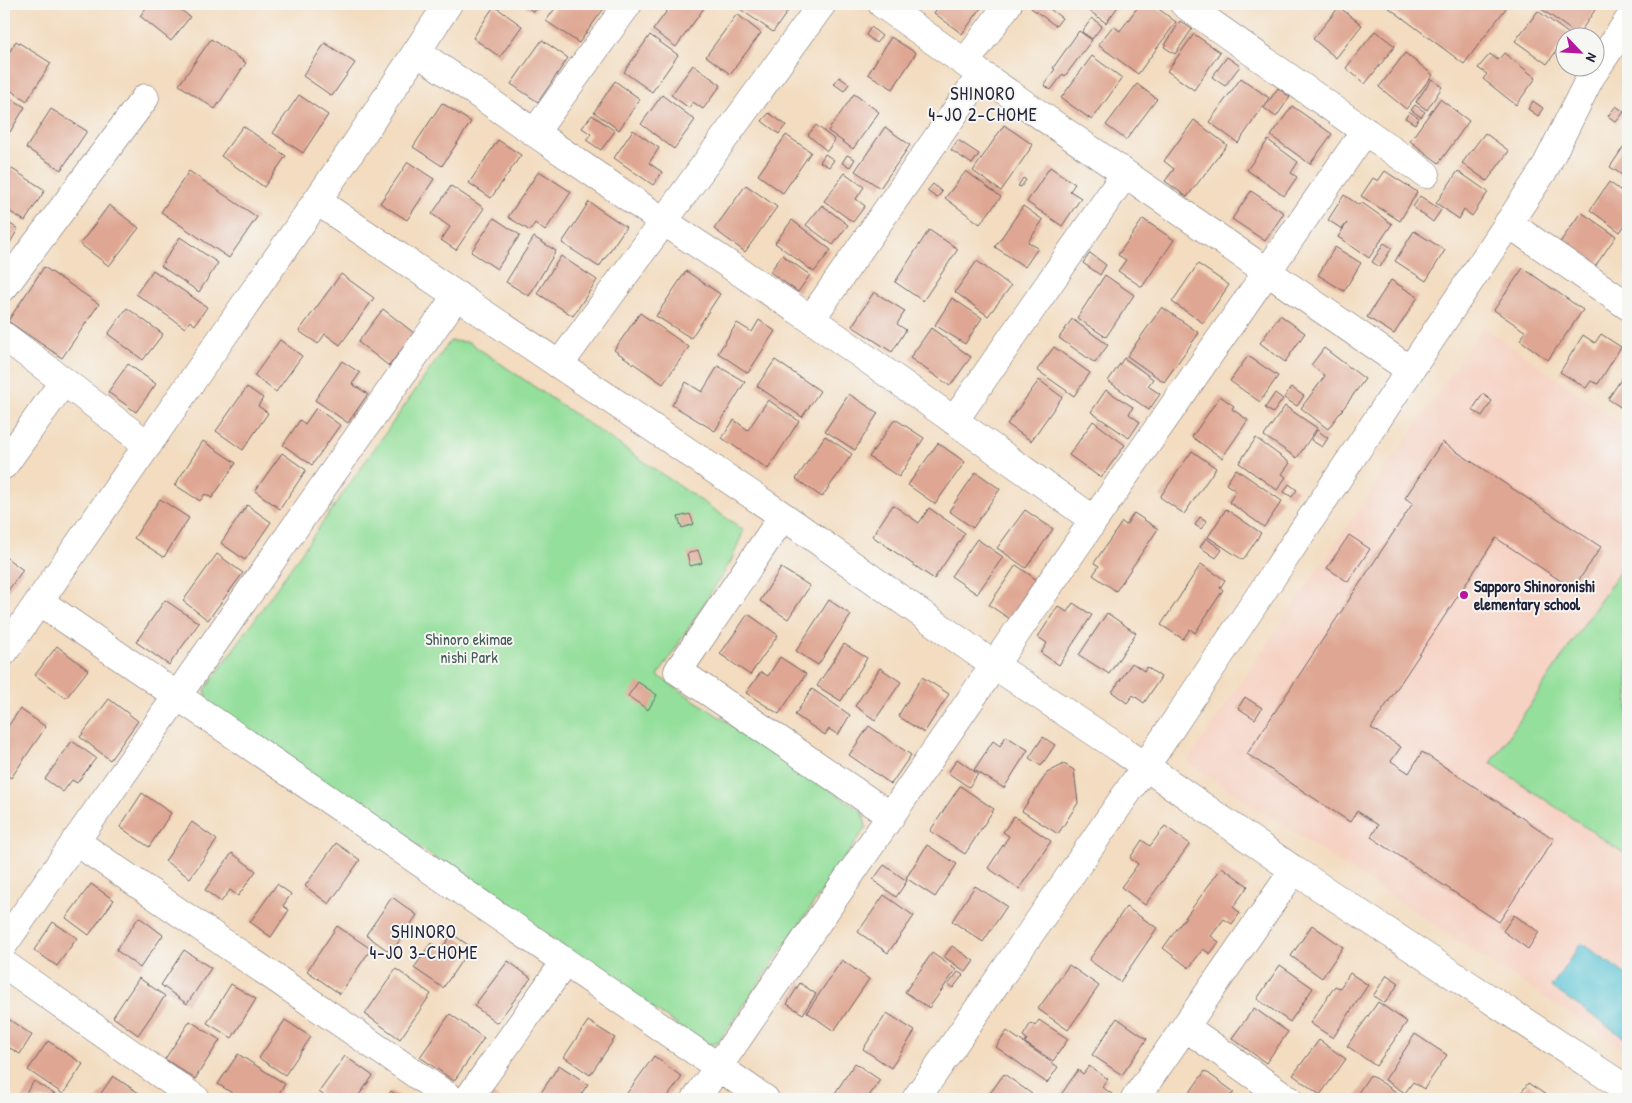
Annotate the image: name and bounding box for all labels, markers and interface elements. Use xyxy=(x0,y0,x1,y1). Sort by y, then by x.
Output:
north arrow xyxy=(1554,28,1604,78)
text: N xyxy=(1582,50,1602,66)
district label: SHINORO 4-JO 2-CHOME xyxy=(928,81,1038,127)
place label: Sapporo Shinoronishi elementary school xyxy=(1474,575,1595,616)
marker: Sapporo Shinoronishi elementary school xyxy=(1458,589,1470,601)
park label: Shinoro ekimae nishi Park xyxy=(425,628,513,668)
district label: SHINORO 4-JO 3-CHOME xyxy=(369,919,479,965)

